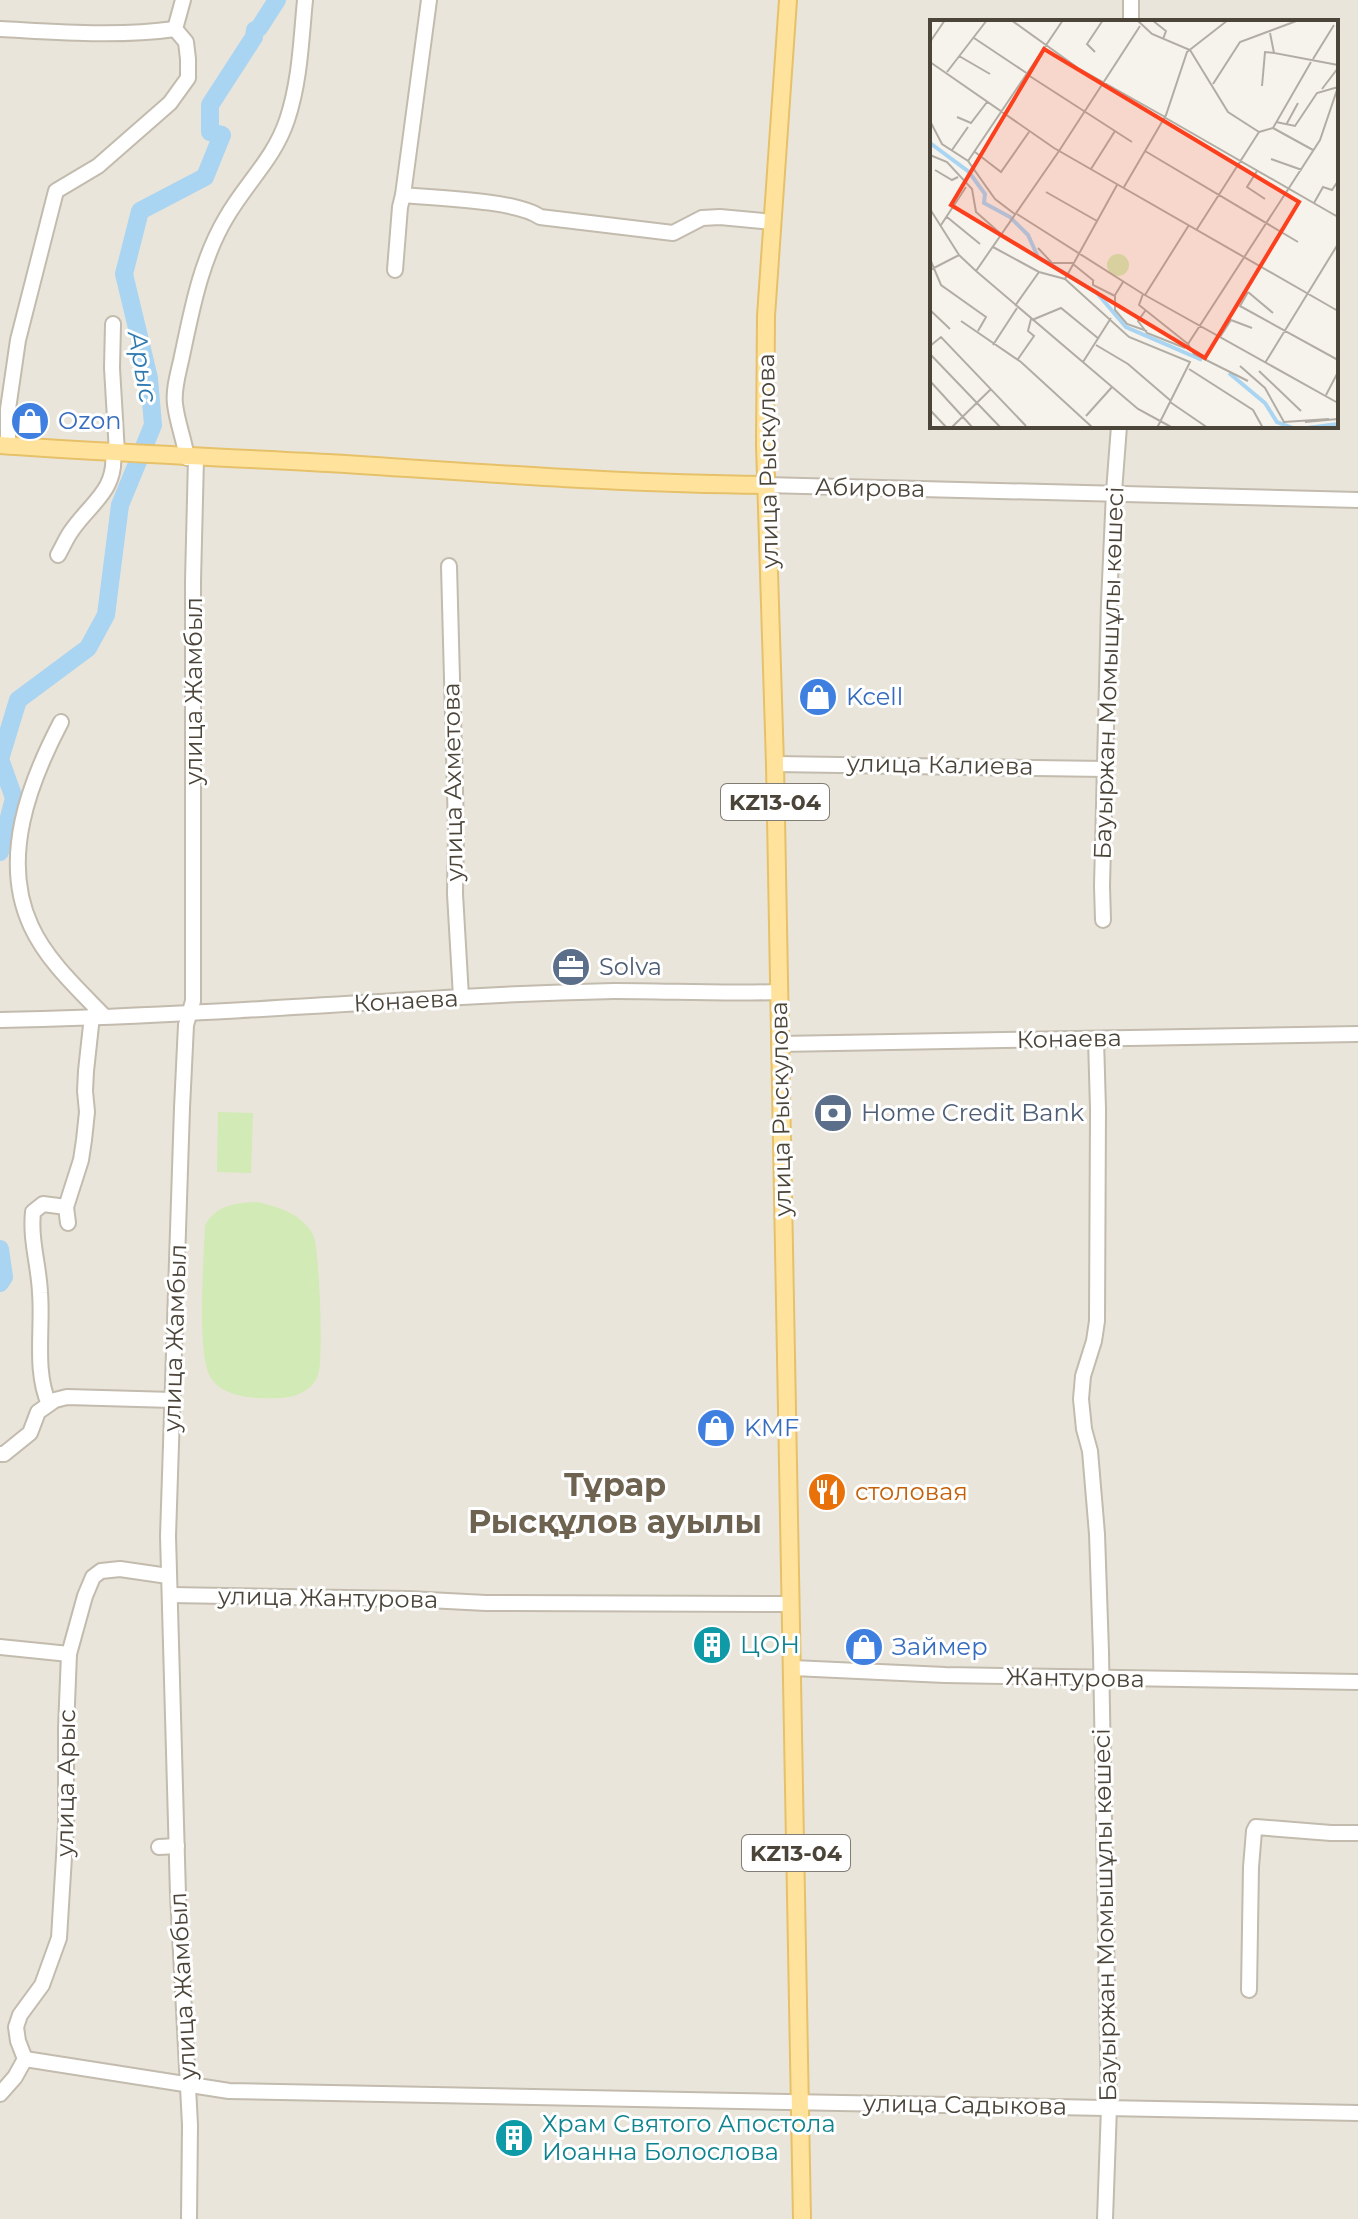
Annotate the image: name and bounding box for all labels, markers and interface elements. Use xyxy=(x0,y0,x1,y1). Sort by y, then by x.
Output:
inset map xyxy=(930,20,1338,428)
water label: Арыс xyxy=(121,327,165,406)
street label: улица Рыскулова xyxy=(751,353,784,570)
shop icon: Ozon xyxy=(9,400,51,442)
place label: Ozon xyxy=(58,406,121,435)
street label: Абирова xyxy=(815,472,925,503)
street label: Бауыржан Момышұлы көшесі xyxy=(1087,486,1130,860)
street label: улица Жамбыл xyxy=(179,597,208,786)
shop icon: Kcell xyxy=(797,676,839,718)
street label: улица Ахметова xyxy=(436,682,469,883)
place label: Kcell xyxy=(846,682,903,711)
street label: улица Калиева xyxy=(845,748,1034,781)
road number: KZ13-04 xyxy=(721,784,829,820)
office icon: Solva xyxy=(550,946,592,988)
place label: Solva xyxy=(599,952,662,981)
street label: Конаева xyxy=(353,983,459,1018)
street label: улица Рыскулова xyxy=(764,1001,797,1218)
street label: Конаева xyxy=(1016,1023,1122,1054)
bank icon: Home Credit Bank xyxy=(812,1092,854,1134)
place label: Home Credit Bank xyxy=(861,1098,1085,1127)
street label: улица Жамбыл xyxy=(157,1244,192,1433)
shop icon: KMF xyxy=(695,1407,737,1449)
place label: KMF xyxy=(744,1413,799,1442)
district label: Тұрар Рысқұлов ауылы xyxy=(468,1465,762,1541)
restaurant icon: столовая xyxy=(806,1471,848,1513)
place label: столовая xyxy=(855,1477,968,1506)
street label: улица Жантурова xyxy=(217,1581,438,1614)
building icon: ЦОН xyxy=(691,1624,733,1666)
shop icon: Займер xyxy=(843,1626,885,1668)
place label: ЦОН xyxy=(740,1630,800,1659)
place label: Займер xyxy=(892,1632,988,1661)
street label: Жантурова xyxy=(1005,1662,1145,1693)
street label: улица Арыс xyxy=(50,1709,81,1858)
street label: Бауыржан Момышұлы көшесі xyxy=(1087,1728,1122,2102)
road number: KZ13-04 xyxy=(742,1835,850,1871)
street label: улица Жамбыл xyxy=(163,1891,202,2082)
street label: улица Садыкова xyxy=(862,2088,1067,2121)
place label: Храм Святого Апостола Иоанна Болослова xyxy=(542,2109,835,2166)
building icon: Храм Святого Апостола Иоанна Болослова xyxy=(493,2117,535,2159)

